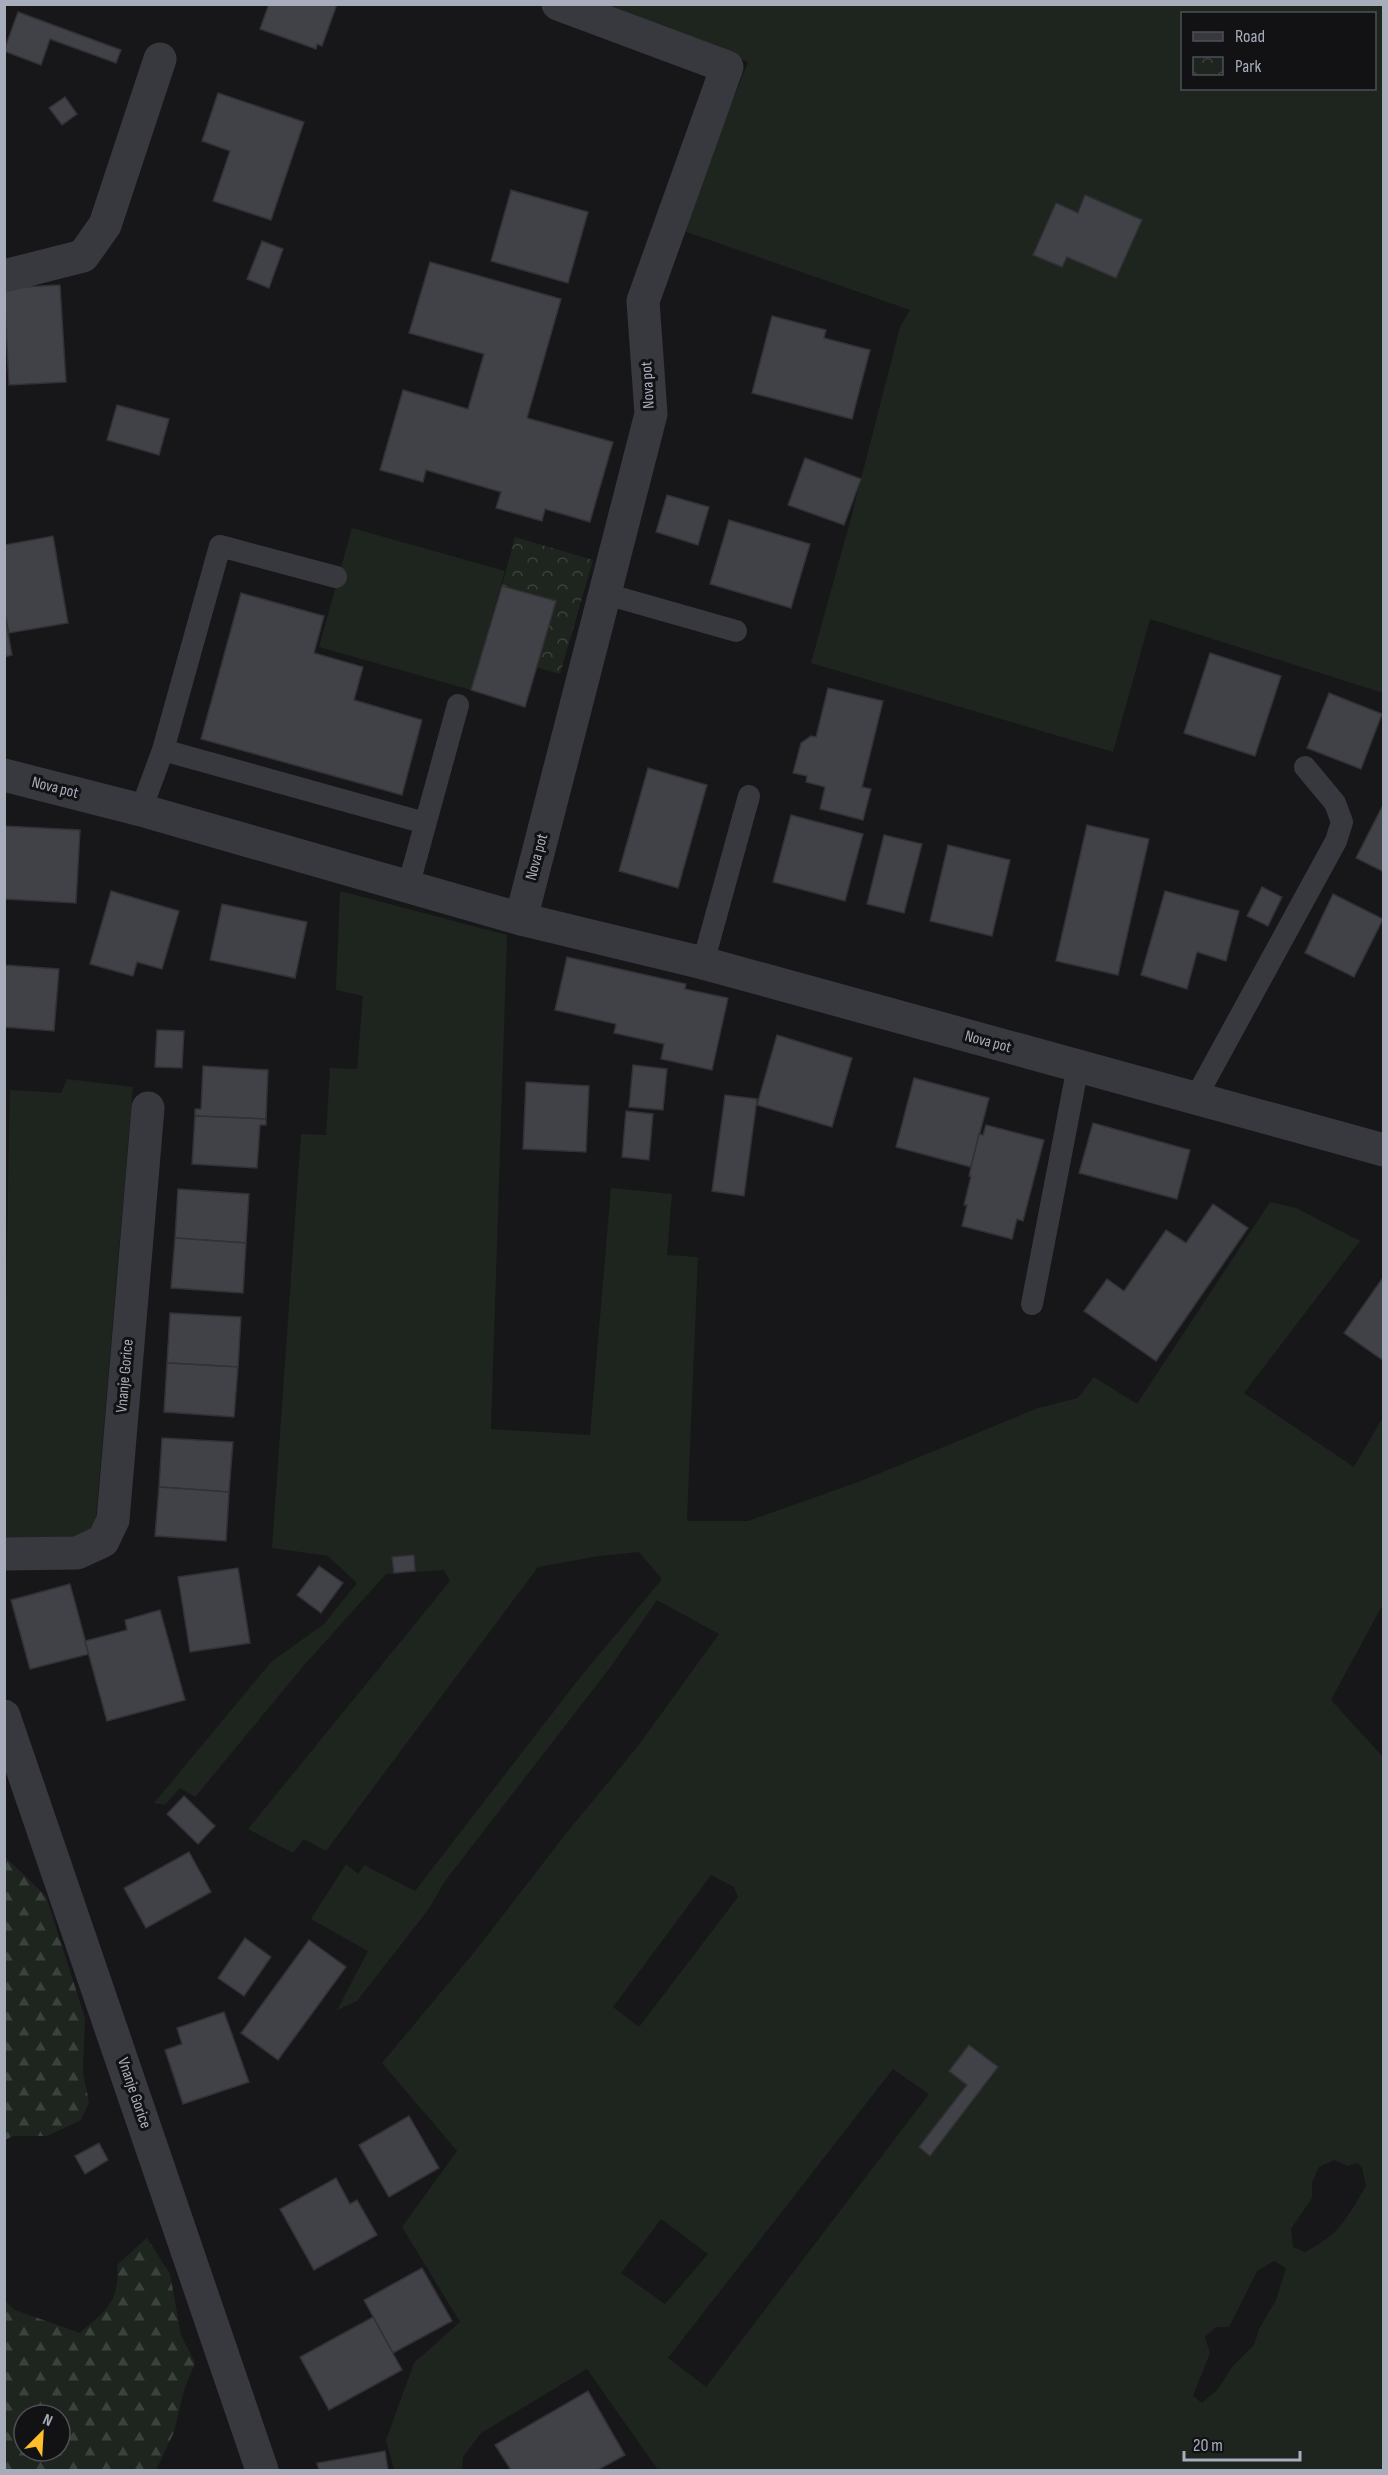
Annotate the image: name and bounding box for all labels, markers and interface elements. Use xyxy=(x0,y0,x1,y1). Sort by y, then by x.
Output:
legend xyxy=(1181,12,1376,90)
text: Road xyxy=(1235,26,1265,47)
text: Park xyxy=(1235,56,1261,77)
street label: Nova pot xyxy=(637,361,659,409)
street label: Nova pot xyxy=(30,773,80,803)
street label: Nova pot xyxy=(522,832,552,882)
street label: Nova pot xyxy=(963,1027,1013,1057)
street label: Vnanje Gorice xyxy=(112,1338,138,1414)
street label: Vnanje Gorice xyxy=(113,2055,155,2131)
north arrow xyxy=(12,2403,72,2463)
text: N xyxy=(40,2410,55,2431)
scale bar xyxy=(1184,2424,1300,2462)
text: 20 m xyxy=(1193,2435,1223,2456)

